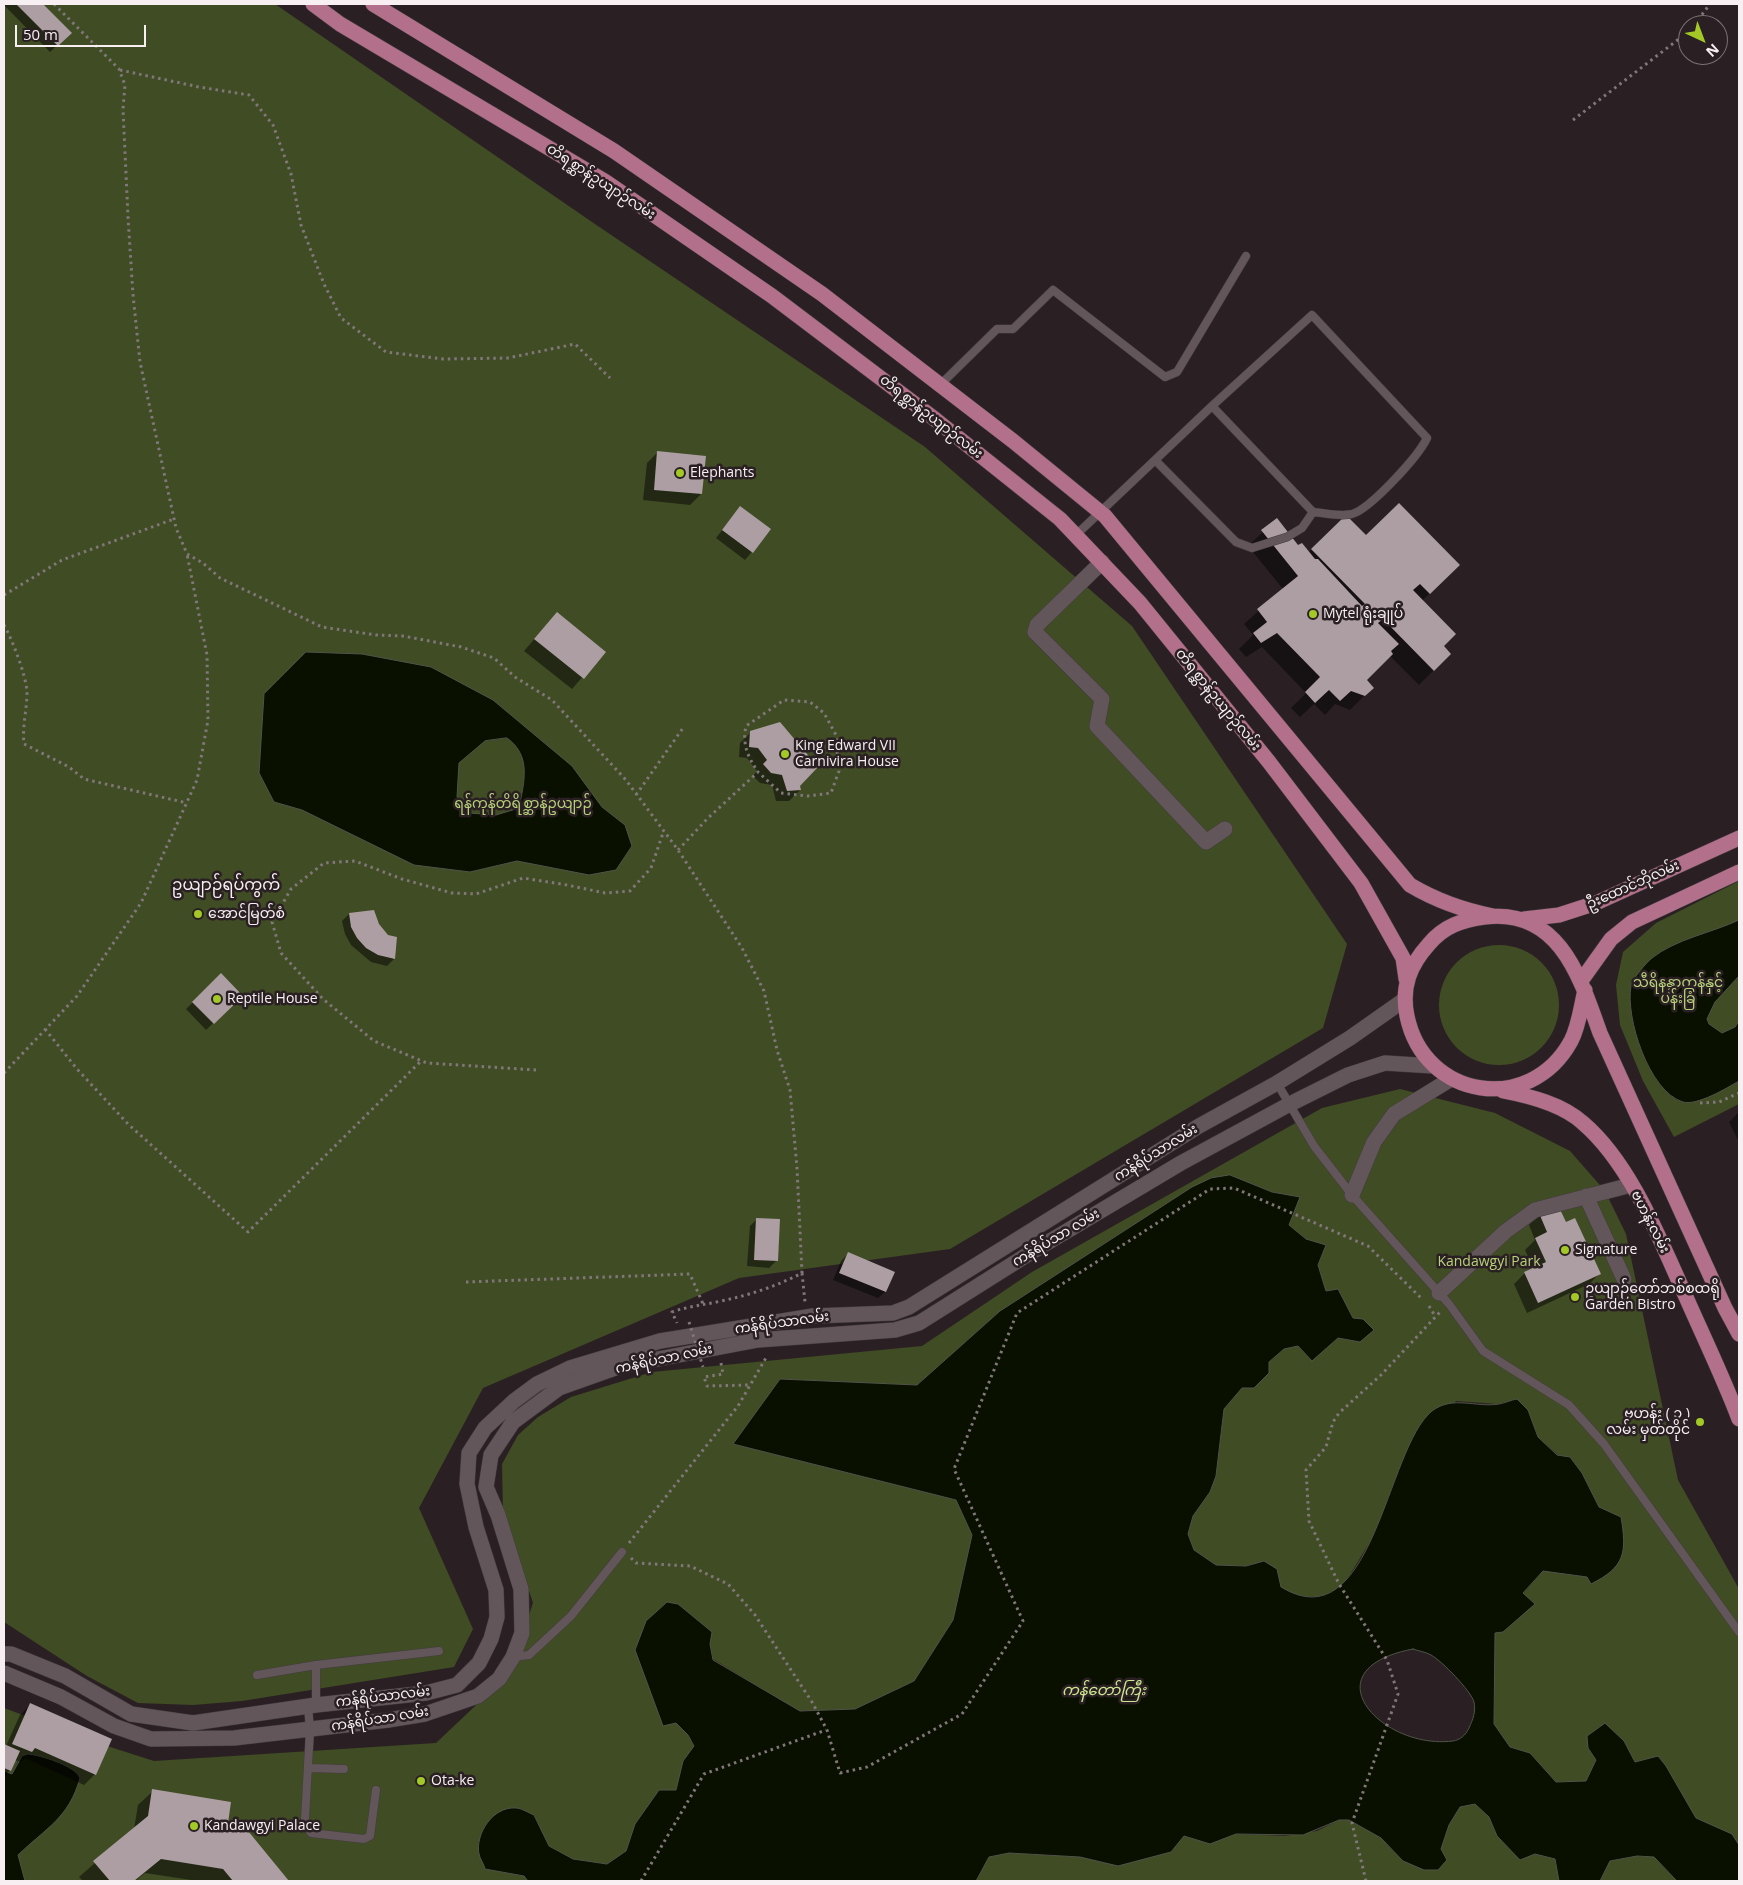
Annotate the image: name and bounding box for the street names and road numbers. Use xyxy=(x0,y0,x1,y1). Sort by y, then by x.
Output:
street label: တိရစ္ဆာန်ဥယျာဉ်လမ်း xyxy=(544,141,658,223)
street label: တိရစ္ဆာန်ဥယျာဉ်လမ်း xyxy=(876,372,986,462)
street label: တိရစ္ဆာန်ဥယျာဉ်လမ်း xyxy=(1172,646,1264,754)
street label: ဦးထောင်ဘိုလမ်း xyxy=(1584,857,1682,913)
street label: ကန်ရိပ်သာလမ်း xyxy=(1111,1121,1201,1185)
street label: ဗဟန်းလမ်း xyxy=(1627,1188,1673,1256)
street label: ကန်ရိပ်သာ လမ်း xyxy=(1009,1205,1103,1271)
street label: ကန်ရိပ်သာလမ်း xyxy=(734,1308,830,1338)
street label: ကန်ရိပ်သာ လမ်း xyxy=(614,1341,714,1377)
street label: ကန်ရိပ်သာလမ်း xyxy=(335,1683,431,1711)
street label: ကန်ရိပ်သာ လမ်း xyxy=(330,1703,430,1735)

